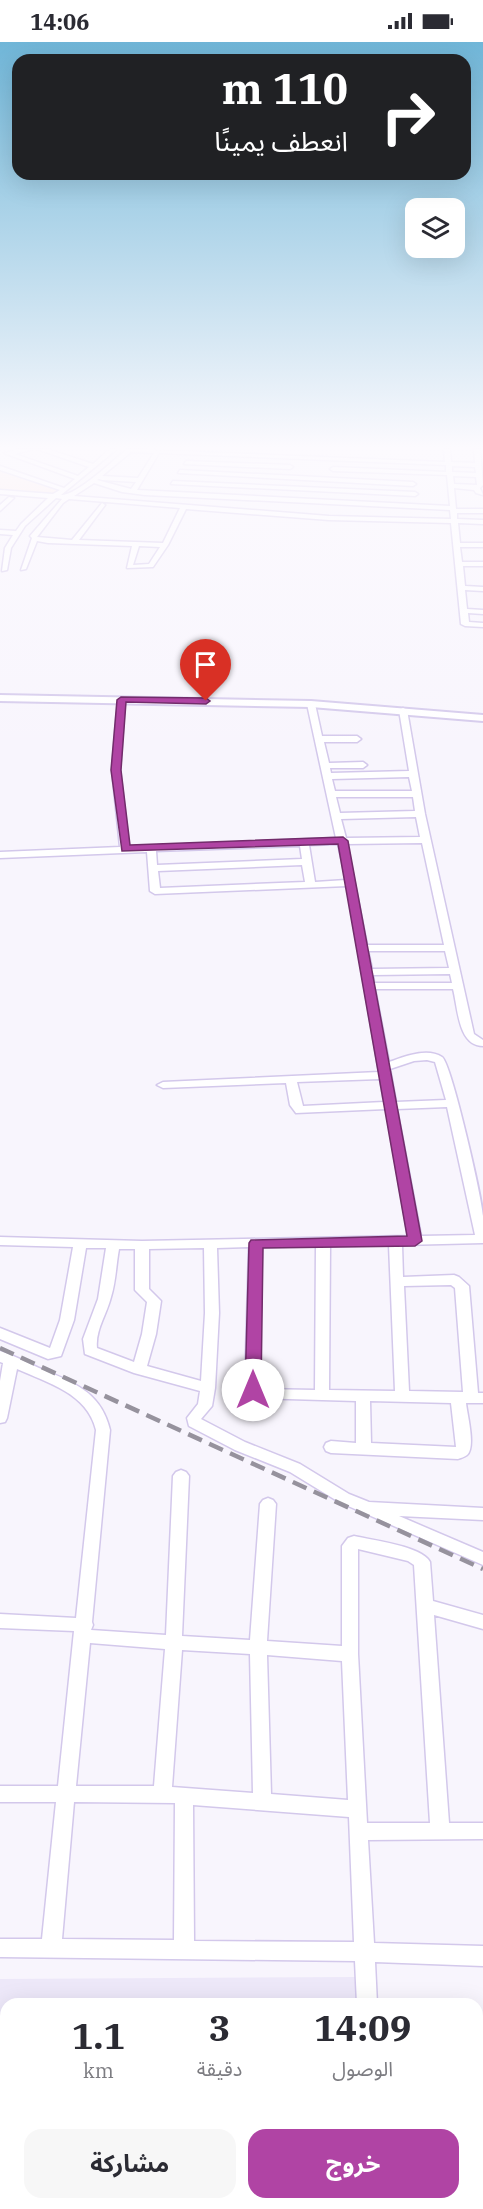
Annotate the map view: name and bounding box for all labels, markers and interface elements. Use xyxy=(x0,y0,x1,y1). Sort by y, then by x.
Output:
text: 14:06 xyxy=(30,7,89,36)
text: 110 m xyxy=(222,61,348,116)
icon: right xyxy=(369,78,447,156)
text: انعطف يمينًا xyxy=(214,123,348,158)
map controls xyxy=(405,198,465,258)
button: layers xyxy=(405,198,465,258)
pin xyxy=(180,639,231,701)
icon: arrive xyxy=(189,648,222,681)
position arrow xyxy=(221,1358,285,1422)
text: 3 xyxy=(209,2004,230,2051)
text: 14:09 xyxy=(314,2004,411,2051)
text: 1.1 xyxy=(72,2012,125,2059)
text: دقيقة xyxy=(197,2055,242,2082)
text: الوصول xyxy=(332,2055,393,2082)
text: km xyxy=(83,2057,114,2084)
button: مشاركة xyxy=(24,2129,236,2198)
button: خروج xyxy=(248,2129,459,2198)

